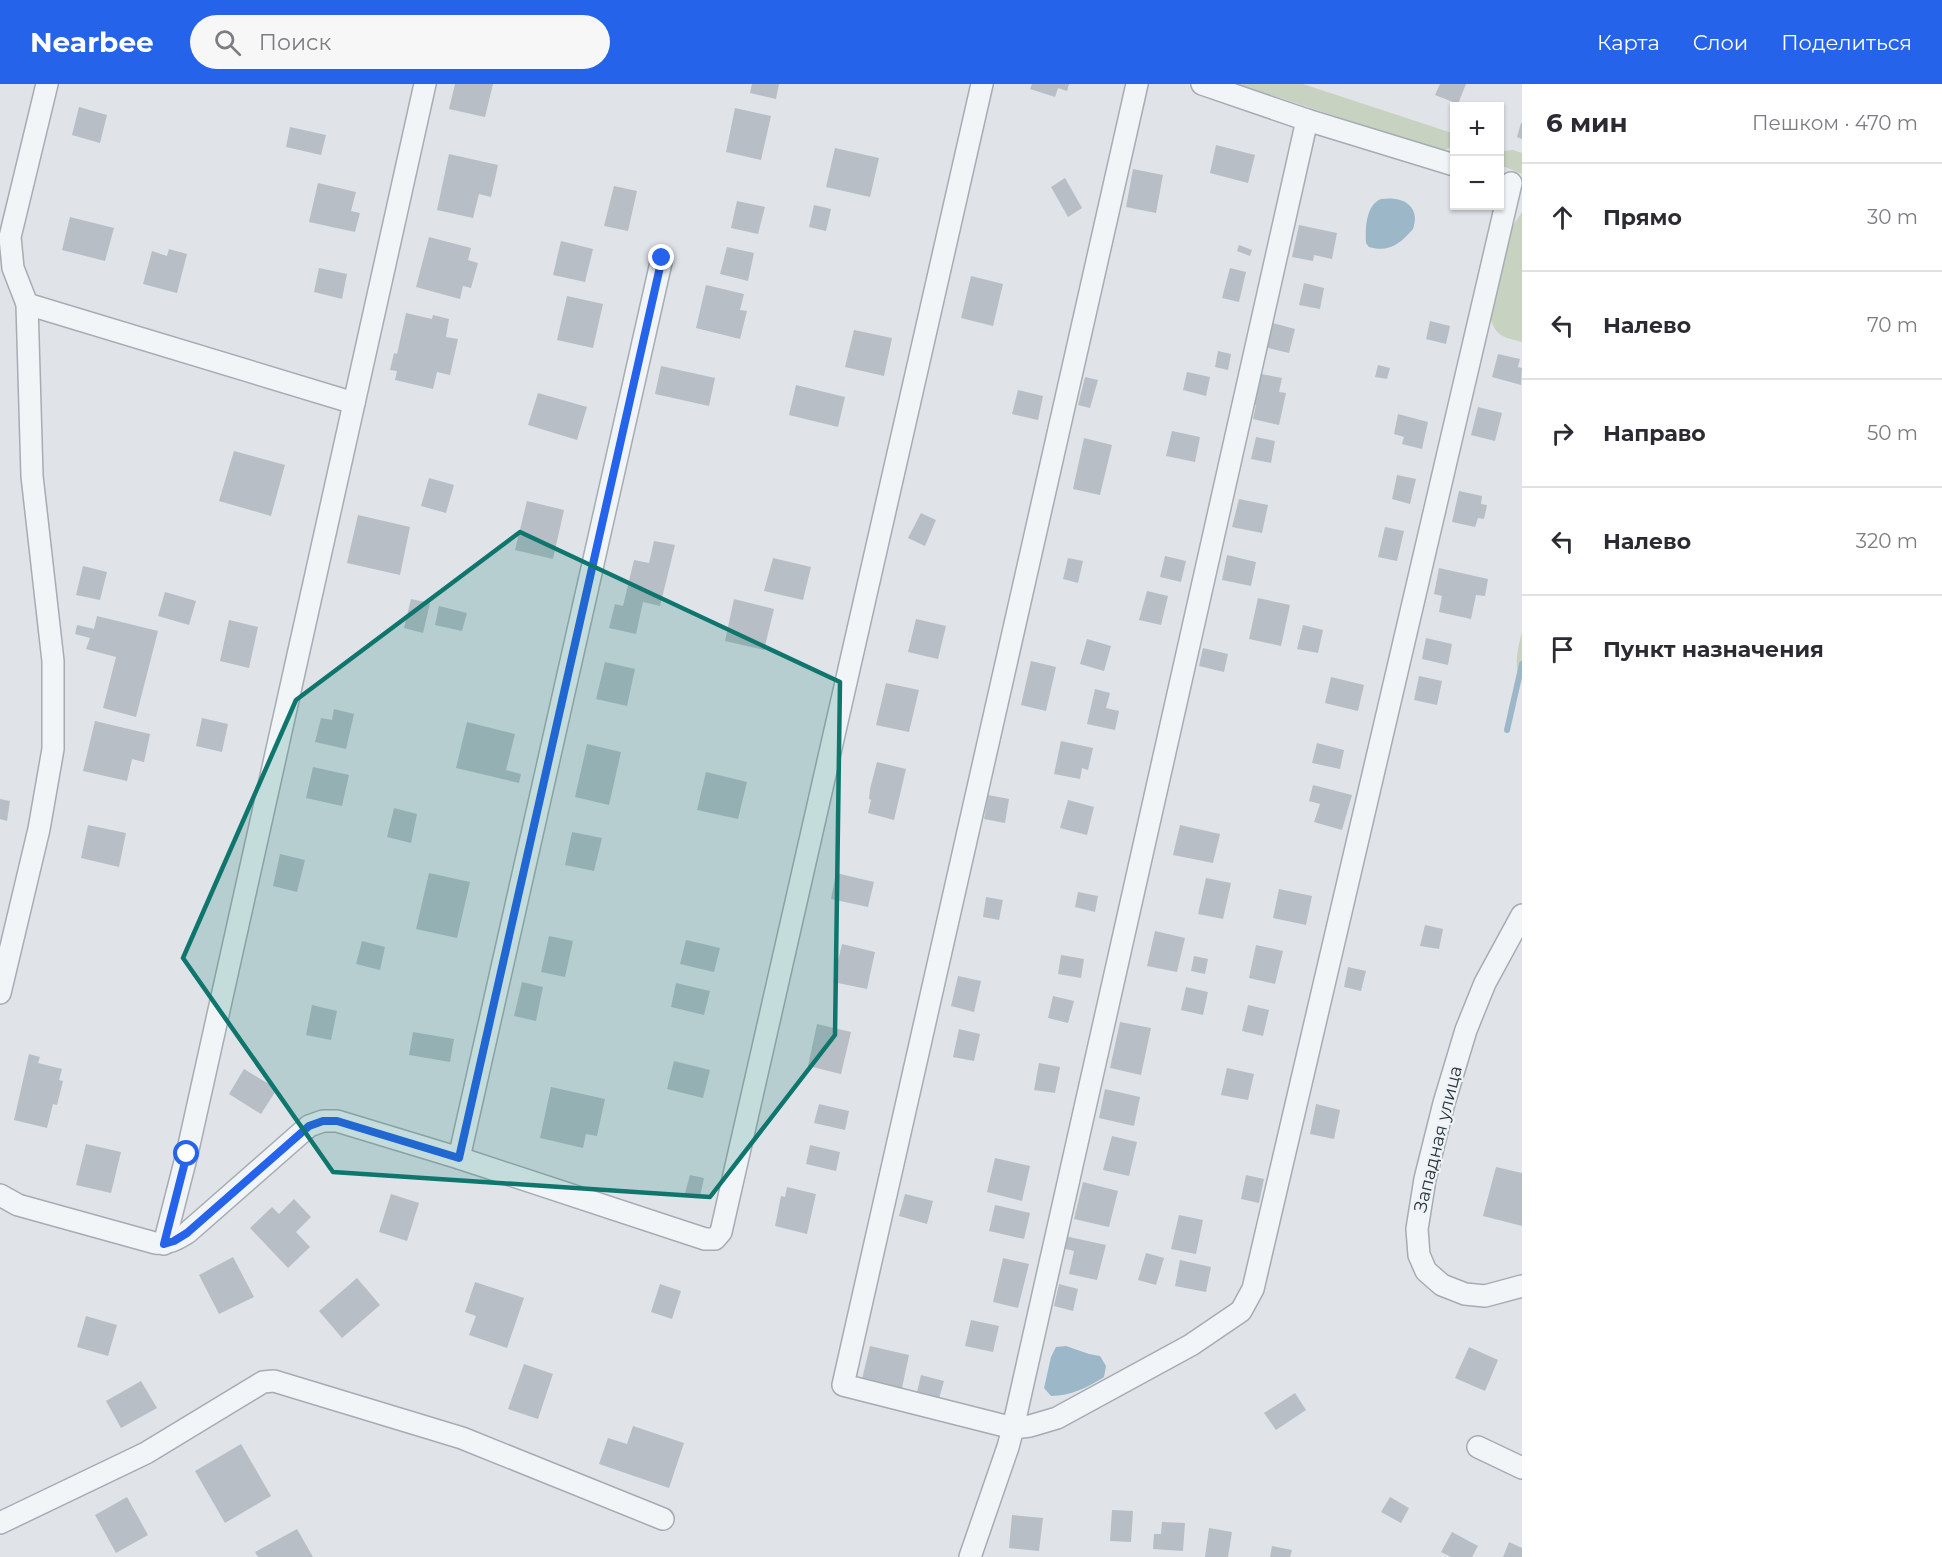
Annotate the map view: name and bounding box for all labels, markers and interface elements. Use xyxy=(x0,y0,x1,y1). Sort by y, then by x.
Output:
search box xyxy=(190,15,610,69)
text: Nearbee xyxy=(30,25,154,59)
icon: search xyxy=(211,26,244,59)
text: Поиск xyxy=(259,29,331,56)
text: Карта xyxy=(1597,30,1660,55)
text: Слои xyxy=(1693,30,1748,55)
text: Поделиться xyxy=(1781,30,1912,55)
map controls xyxy=(1450,102,1504,210)
button: + xyxy=(1450,102,1504,156)
text: 6 мин xyxy=(1546,107,1628,139)
text: Пешком · 470 m xyxy=(1752,111,1918,135)
button: − xyxy=(1450,156,1504,210)
icon: ahead xyxy=(1546,201,1579,234)
text: Прямо xyxy=(1603,204,1682,231)
text: 30 m xyxy=(1867,205,1918,229)
route end xyxy=(648,244,674,270)
icon: left xyxy=(1546,309,1579,342)
text: Налево xyxy=(1603,312,1691,339)
text: 70 m xyxy=(1867,313,1918,337)
icon: right xyxy=(1546,417,1579,450)
text: Направо xyxy=(1603,420,1706,447)
text: 50 m xyxy=(1867,421,1918,445)
icon: left xyxy=(1546,525,1579,558)
text: Налево xyxy=(1603,528,1691,555)
text: 320 m xyxy=(1856,529,1918,553)
icon: arrive xyxy=(1546,633,1579,666)
text: Пункт назначения xyxy=(1603,636,1824,663)
street label: Западная улица xyxy=(1409,1063,1467,1215)
route start xyxy=(173,1140,199,1166)

